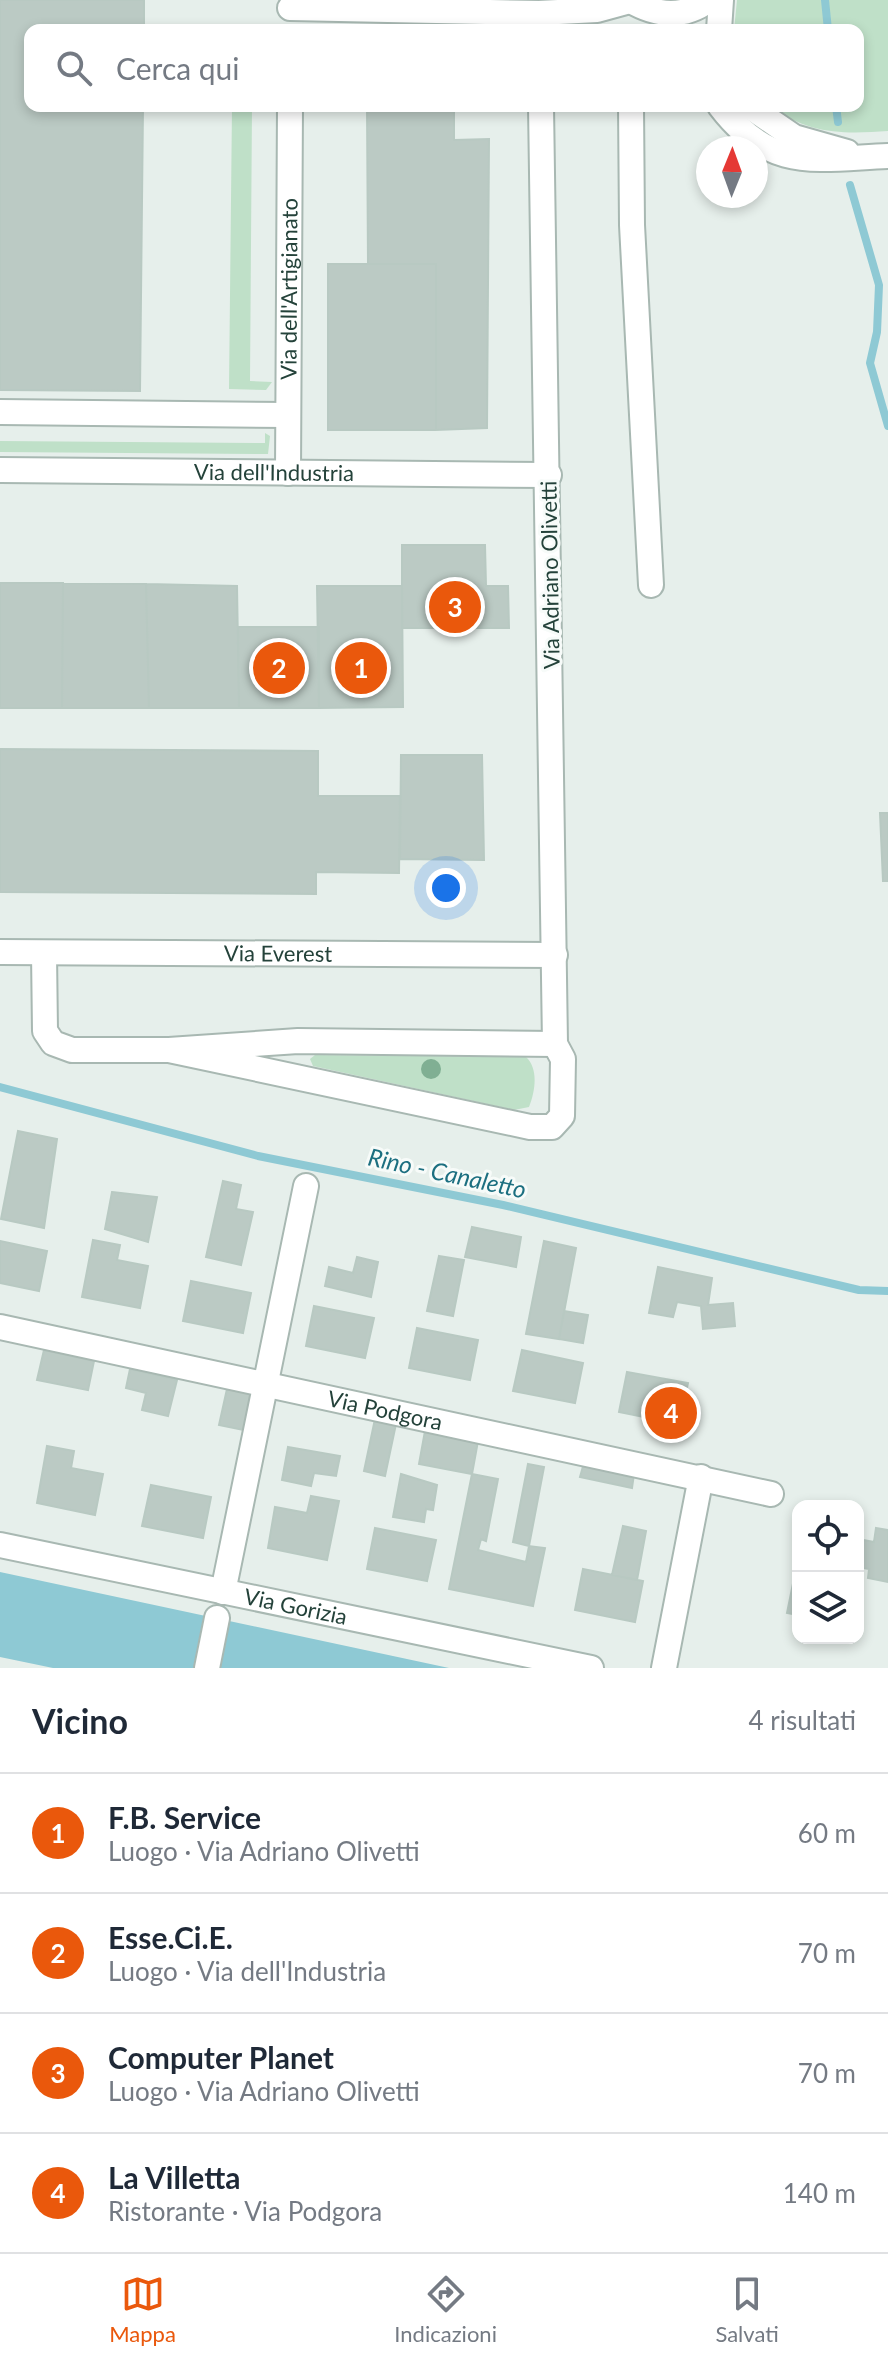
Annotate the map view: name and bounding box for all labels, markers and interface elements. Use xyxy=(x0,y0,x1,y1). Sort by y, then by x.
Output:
search box xyxy=(24,24,864,112)
icon: search xyxy=(52,46,96,90)
text: Cerca qui xyxy=(116,50,240,86)
north arrow xyxy=(696,136,768,208)
street label: Via dell'Artigianato xyxy=(275,198,302,380)
street label: Via dell'Industria xyxy=(194,458,354,486)
street label: Via Adriano Olivetti xyxy=(534,481,565,669)
pin: 3 xyxy=(429,577,481,637)
pin: 2 xyxy=(253,638,305,698)
pin: 1 xyxy=(335,638,387,698)
your location xyxy=(426,868,466,908)
street label: Via Everest xyxy=(224,939,332,967)
water label: Rino - Canaletto xyxy=(366,1142,529,1203)
pin: 4 xyxy=(645,1383,697,1443)
street label: Via Podgora xyxy=(325,1384,445,1435)
map controls xyxy=(792,1500,864,1644)
button: locate xyxy=(792,1500,864,1572)
button: layers xyxy=(792,1572,864,1644)
street label: Via Gorizia xyxy=(242,1582,350,1630)
text: Vicino xyxy=(32,1700,128,1741)
text: 4 risultati xyxy=(749,1704,856,1736)
text: F.B. Service xyxy=(108,1799,261,1835)
text: 1 xyxy=(50,1817,66,1849)
text: 60 m xyxy=(798,1817,856,1849)
text: Luogo · Via Adriano Olivetti xyxy=(108,1835,420,1867)
text: Esse.Ci.E. xyxy=(108,1919,233,1955)
text: 2 xyxy=(50,1937,66,1969)
text: 70 m xyxy=(798,1937,856,1969)
text: Luogo · Via dell'Industria xyxy=(108,1955,386,1987)
text: Computer Planet xyxy=(108,2039,334,2075)
text: 3 xyxy=(50,2057,66,2089)
text: 70 m xyxy=(798,2057,856,2089)
text: Luogo · Via Adriano Olivetti xyxy=(108,2075,420,2107)
text: La Villetta xyxy=(108,2159,241,2195)
text: 4 xyxy=(50,2177,66,2209)
text: 140 m xyxy=(783,2177,856,2209)
text: Ristorante · Via Podgora xyxy=(108,2195,382,2227)
tab: Mappa xyxy=(109,2272,176,2347)
tab: Indicazioni xyxy=(394,2272,497,2347)
tab: Salvati xyxy=(715,2272,779,2347)

